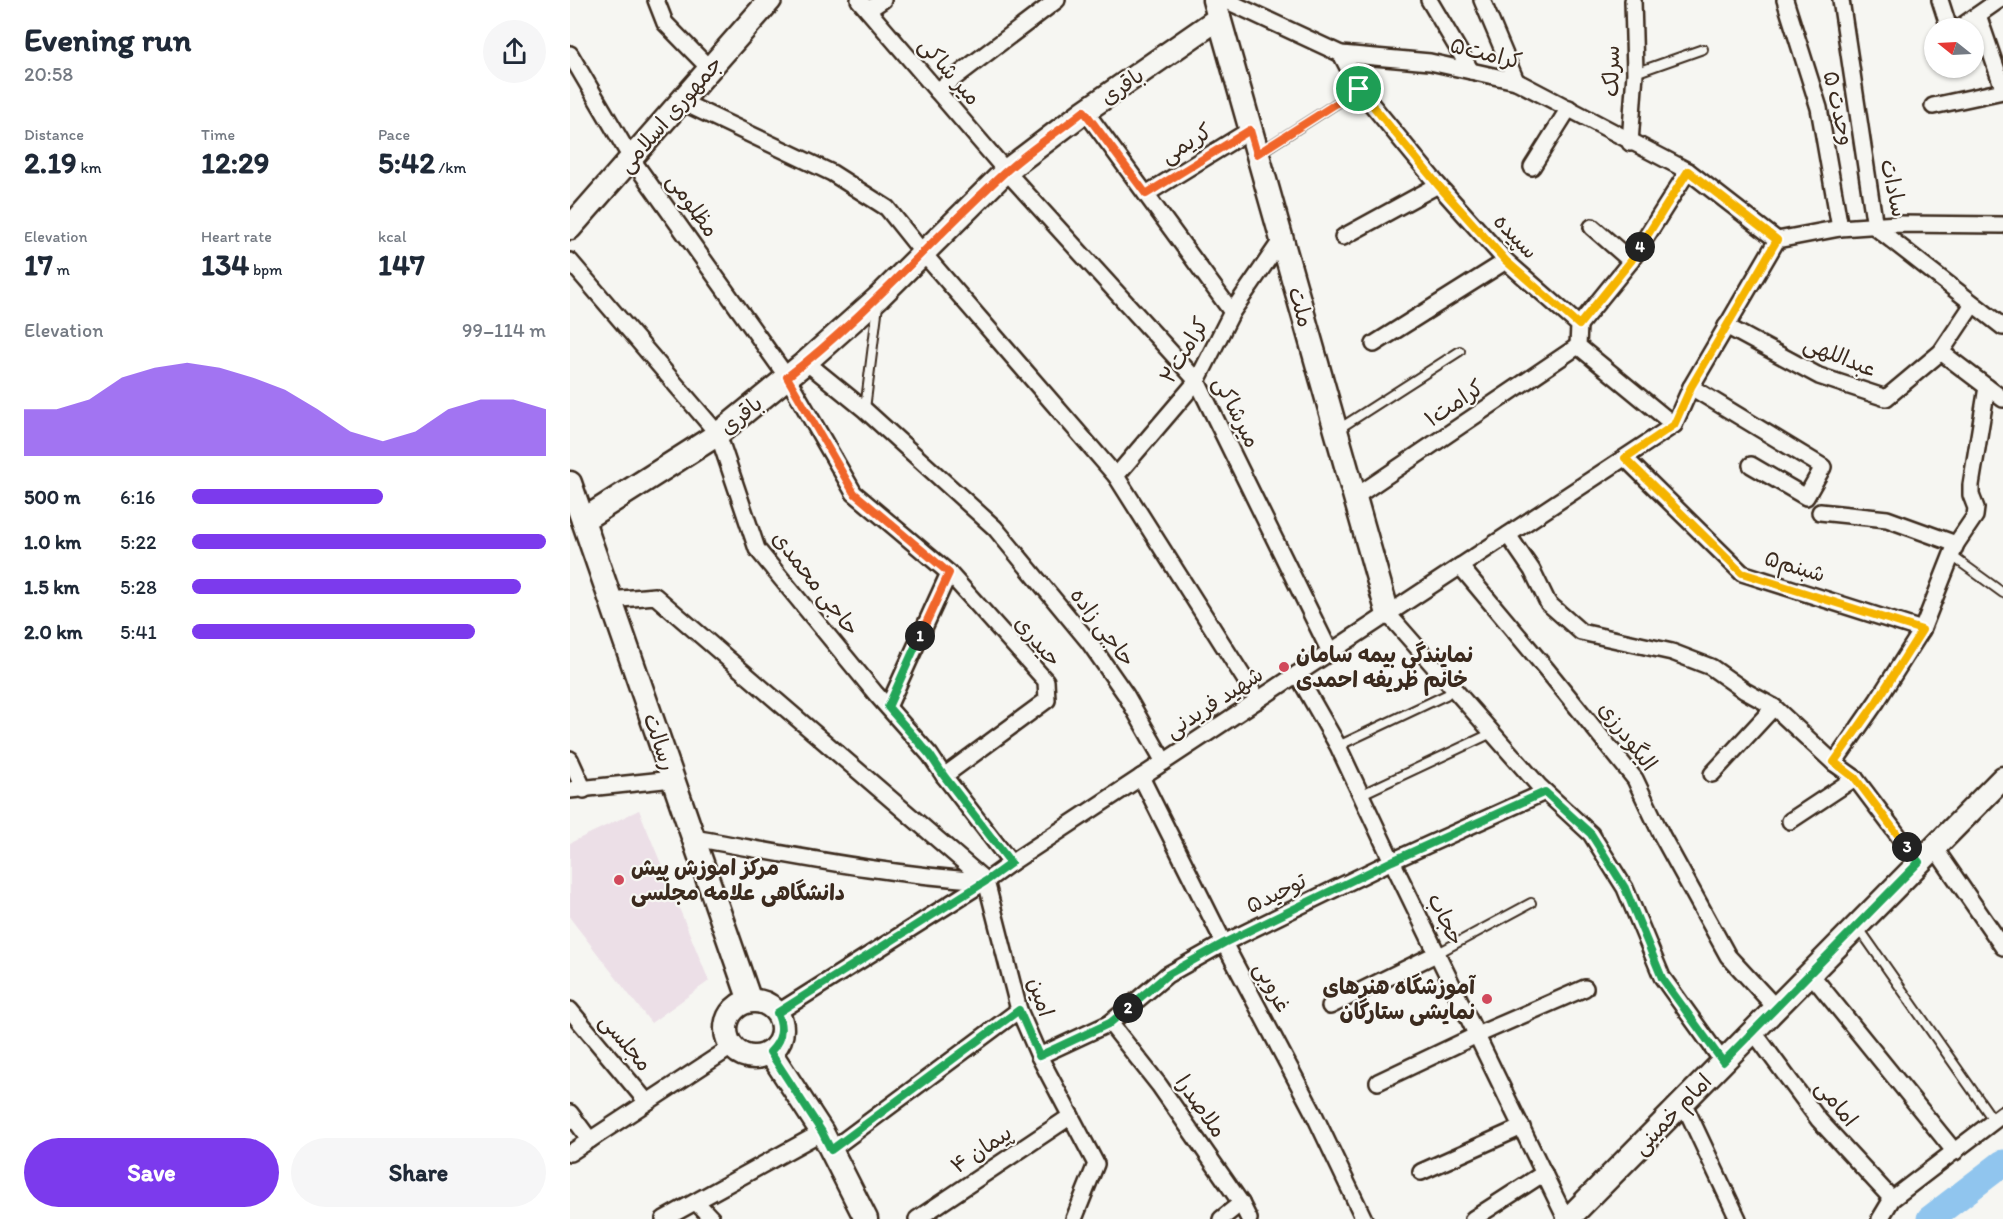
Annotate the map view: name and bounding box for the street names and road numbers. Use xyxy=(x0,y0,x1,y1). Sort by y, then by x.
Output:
street label: میر شاکی xyxy=(912,31,987,111)
street label: کرامت۵ xyxy=(1447,31,1525,75)
street label: سرلک xyxy=(1597,45,1625,97)
street label: جمهوری اسلامی xyxy=(612,50,729,179)
street label: باقری xyxy=(1095,61,1149,111)
street label: وحدت ۵ xyxy=(1817,68,1861,148)
street label: کریمی xyxy=(1155,117,1217,170)
street label: سادات xyxy=(1875,157,1913,219)
street label: مظلومی xyxy=(660,168,725,243)
street label: سپیده xyxy=(1487,208,1544,265)
street label: ملت xyxy=(1282,284,1320,330)
street label: کرامت۲ xyxy=(1154,312,1214,388)
street label: عبداللهی xyxy=(1799,329,1880,384)
street label: میرشاکی xyxy=(1207,372,1266,453)
street label: کرامت۱ xyxy=(1419,373,1489,433)
street label: باقری xyxy=(714,390,768,440)
street label: حاجی محمدی xyxy=(766,525,865,642)
street label: شبنم۵ xyxy=(1760,544,1829,591)
street label: حاجی زاده xyxy=(1064,582,1141,672)
street label: حیدری xyxy=(1009,610,1067,672)
street label: شهید فریدنی xyxy=(1160,660,1269,745)
street label: الیگودرزی xyxy=(1593,696,1663,776)
street label: رسالت xyxy=(638,710,682,774)
street label: توحید۵ xyxy=(1241,867,1311,919)
street label: حجاب xyxy=(1422,888,1470,950)
street label: غروبی xyxy=(1248,957,1297,1017)
street label: امین xyxy=(1022,974,1060,1020)
street label: مجلسی xyxy=(593,1007,658,1077)
street label: امام خمینی xyxy=(1627,1068,1720,1162)
street label: ملاصدرا xyxy=(1170,1069,1232,1143)
street label: امامی xyxy=(1809,1074,1864,1133)
street label: پیمان ۴ xyxy=(945,1119,1017,1180)

